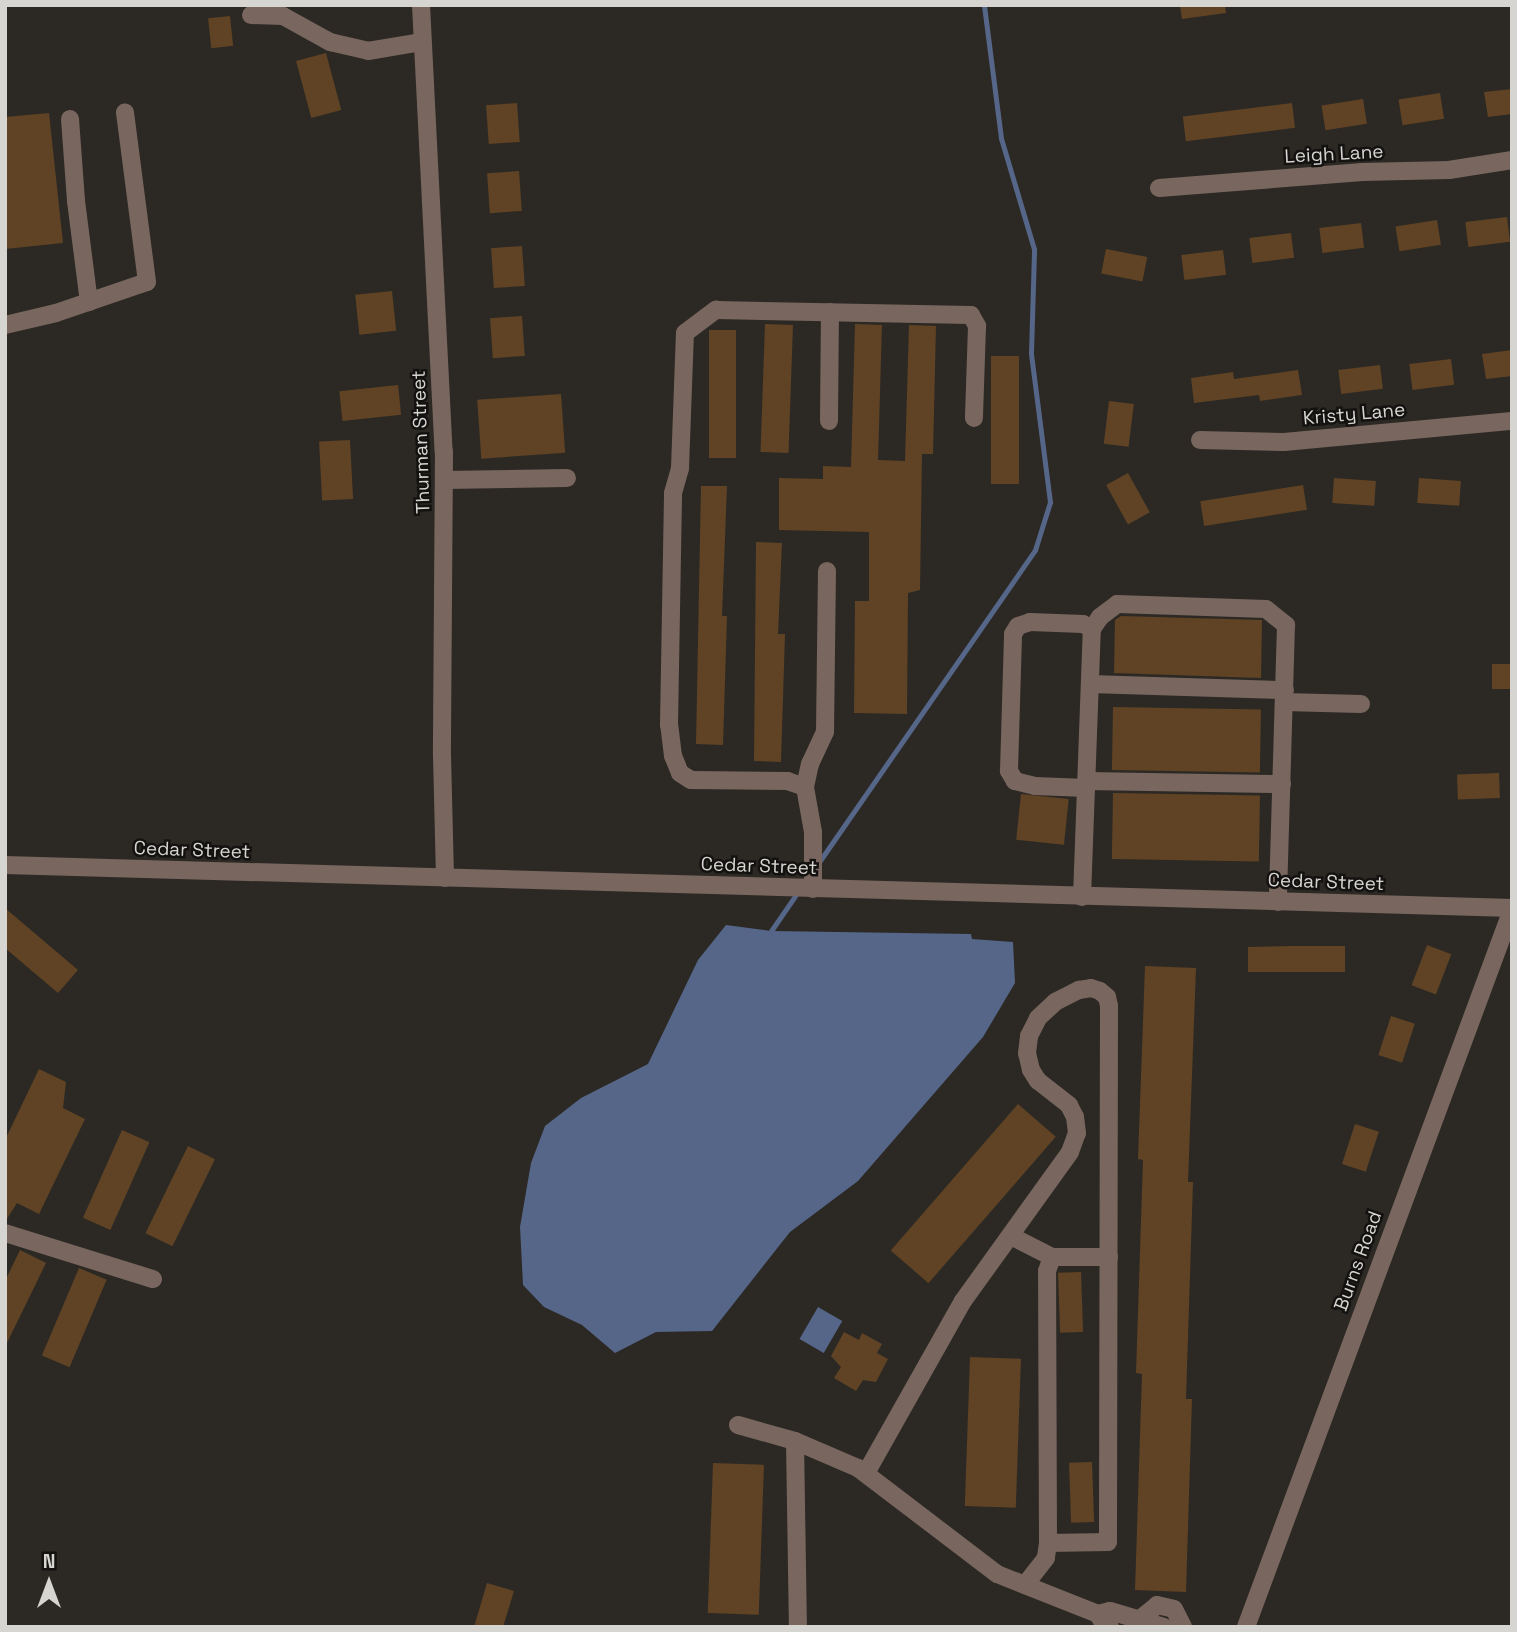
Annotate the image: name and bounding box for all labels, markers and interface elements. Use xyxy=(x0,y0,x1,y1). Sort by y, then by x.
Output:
street label: Leigh Lane xyxy=(1284,140,1384,168)
street label: Thurman Street xyxy=(407,370,435,514)
street label: Kristy Lane xyxy=(1302,398,1406,430)
street label: Cedar Street xyxy=(133,837,251,863)
street label: Cedar Street xyxy=(700,853,818,879)
street label: Cedar Street xyxy=(1267,869,1385,895)
street label: Burns Road xyxy=(1329,1208,1387,1314)
north arrow xyxy=(14,1548,84,1618)
text: N xyxy=(43,1549,55,1574)

